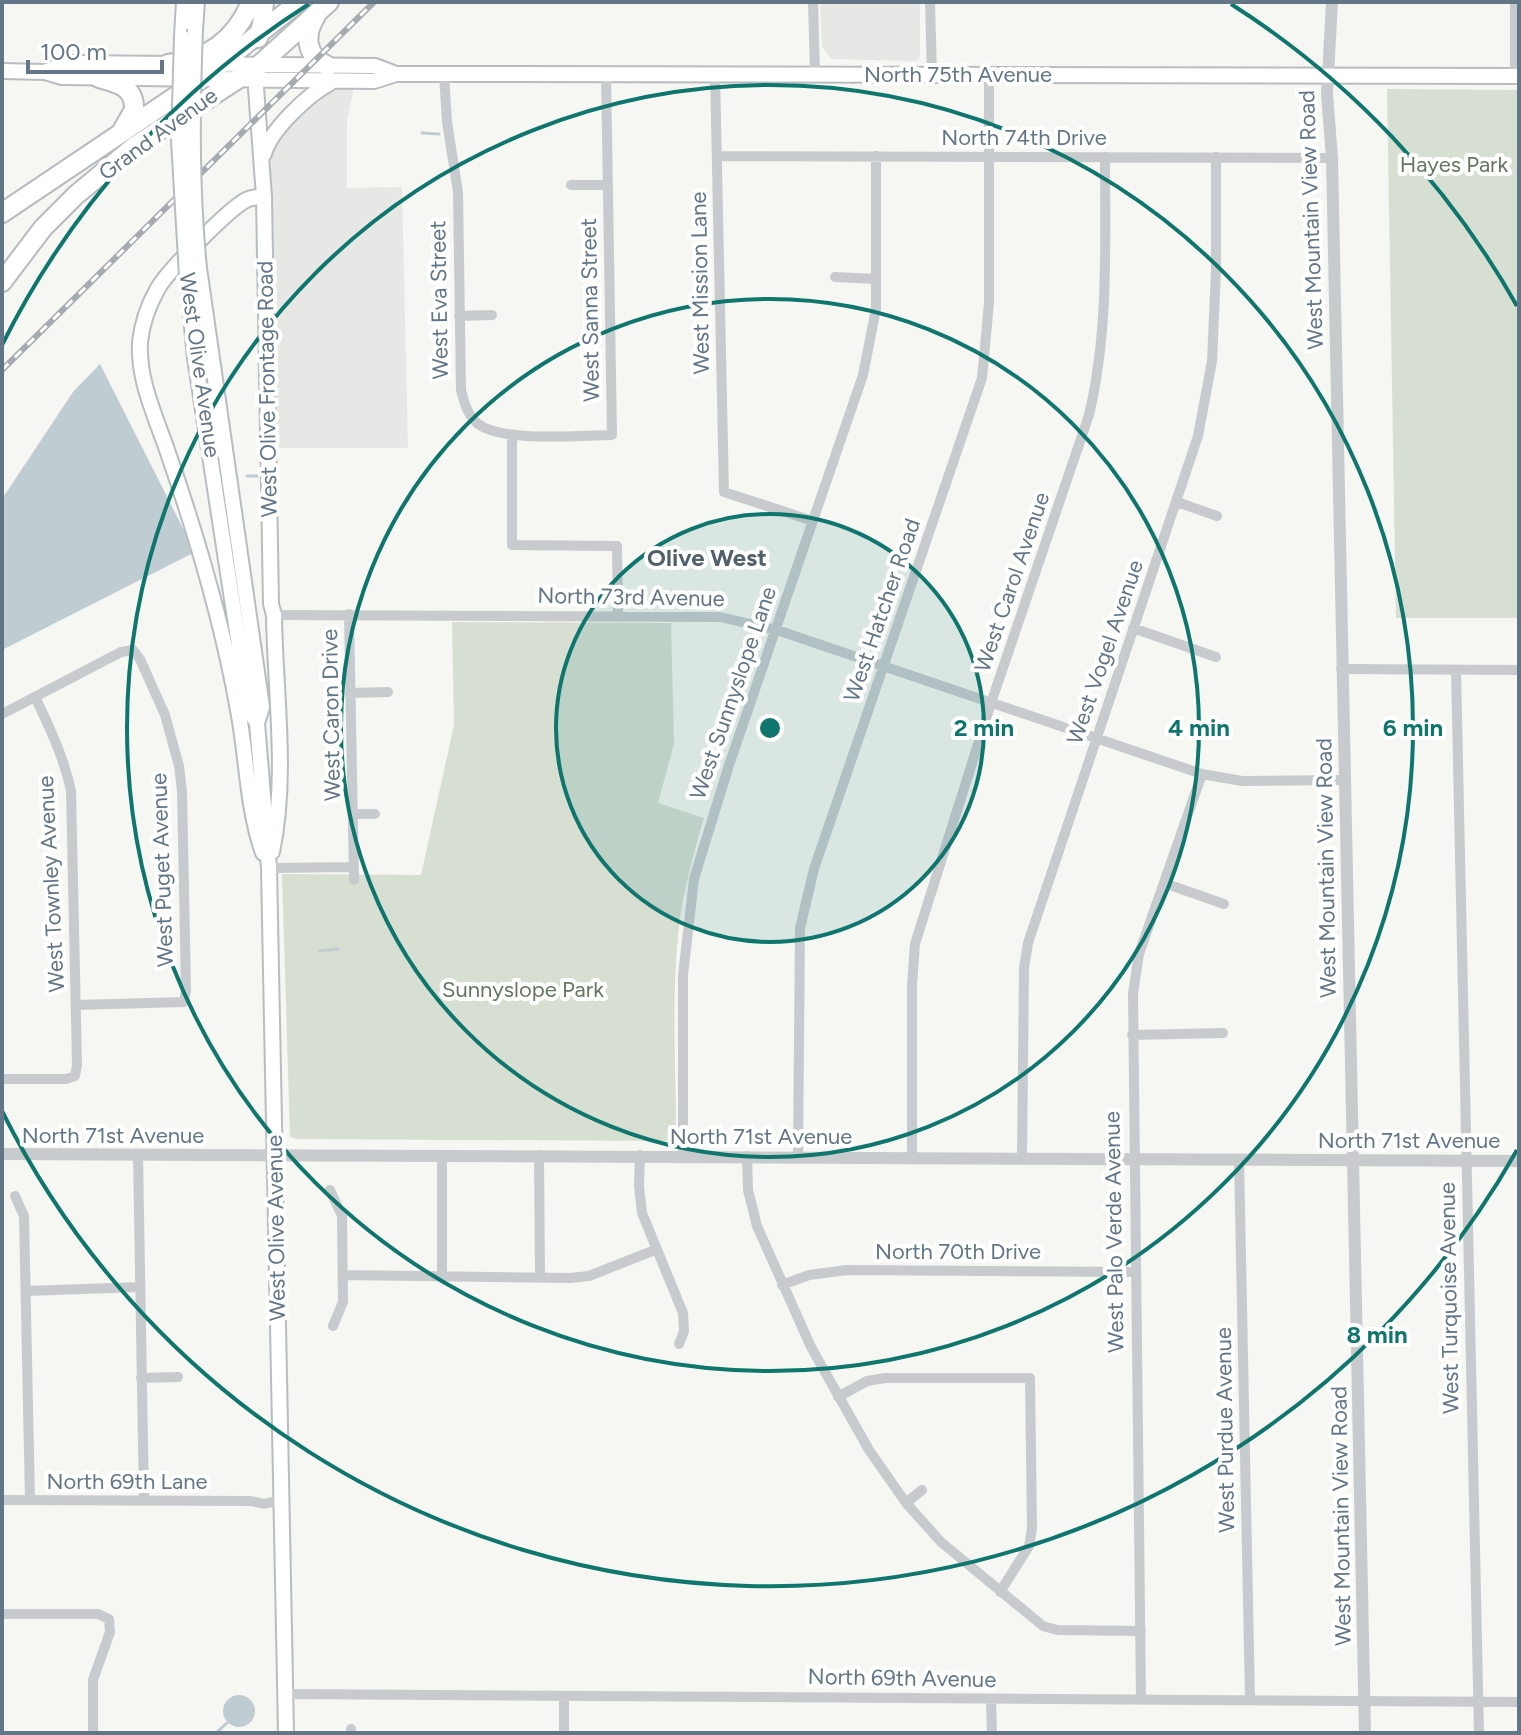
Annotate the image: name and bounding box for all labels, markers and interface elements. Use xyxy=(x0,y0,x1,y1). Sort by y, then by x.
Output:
scale bar xyxy=(28,24,162,74)
text: 100 m xyxy=(40,37,107,66)
street label: North 75th Avenue xyxy=(864,61,1052,88)
street label: Grand Avenue xyxy=(93,82,223,186)
street label: West Mountain View Road xyxy=(1293,90,1329,350)
street label: North 74th Drive xyxy=(941,124,1107,151)
park label: Hayes Park xyxy=(1400,151,1509,178)
street label: West Mission Lane xyxy=(685,191,715,375)
street label: West Sanna Street xyxy=(575,218,605,402)
street label: West Eva Street xyxy=(424,220,454,380)
street label: West Olive Frontage Road xyxy=(251,260,283,518)
street label: West Olive Avenue xyxy=(174,271,226,459)
street label: West Carol Avenue xyxy=(969,489,1055,675)
street label: West Hatcher Road xyxy=(838,515,926,705)
district label: Olive West xyxy=(647,543,767,572)
street label: West Vogel Avenue xyxy=(1061,556,1149,748)
street label: North 73rd Avenue xyxy=(537,582,725,612)
street label: West Sunnyslope Lane xyxy=(684,583,782,803)
street label: West Caron Drive xyxy=(316,629,346,801)
text: 2 min xyxy=(954,713,1014,742)
text: 4 min xyxy=(1168,713,1230,742)
text: 6 min xyxy=(1383,713,1443,742)
centre of rings xyxy=(756,714,784,742)
street label: West Mountain View Road xyxy=(1310,738,1342,998)
street label: West Puget Avenue xyxy=(145,772,179,968)
street label: West Townley Avenue xyxy=(32,775,70,993)
park label: Sunnyslope Park xyxy=(442,976,604,1003)
street label: West Palo Verde Avenue xyxy=(1098,1111,1130,1353)
street label: North 71st Avenue xyxy=(22,1122,204,1149)
street label: North 71st Avenue xyxy=(670,1123,852,1150)
street label: North 71st Avenue xyxy=(1318,1127,1500,1154)
street label: West Olive Avenue xyxy=(261,1135,291,1321)
street label: West Turquoise Avenue xyxy=(1433,1182,1465,1414)
street label: North 70th Drive xyxy=(875,1238,1041,1265)
text: 8 min xyxy=(1346,1320,1408,1349)
street label: West Purdue Avenue xyxy=(1210,1327,1240,1533)
street label: West Mountain View Road xyxy=(1325,1386,1357,1646)
street label: North 69th Lane xyxy=(46,1468,208,1495)
street label: North 69th Avenue xyxy=(807,1663,997,1693)

